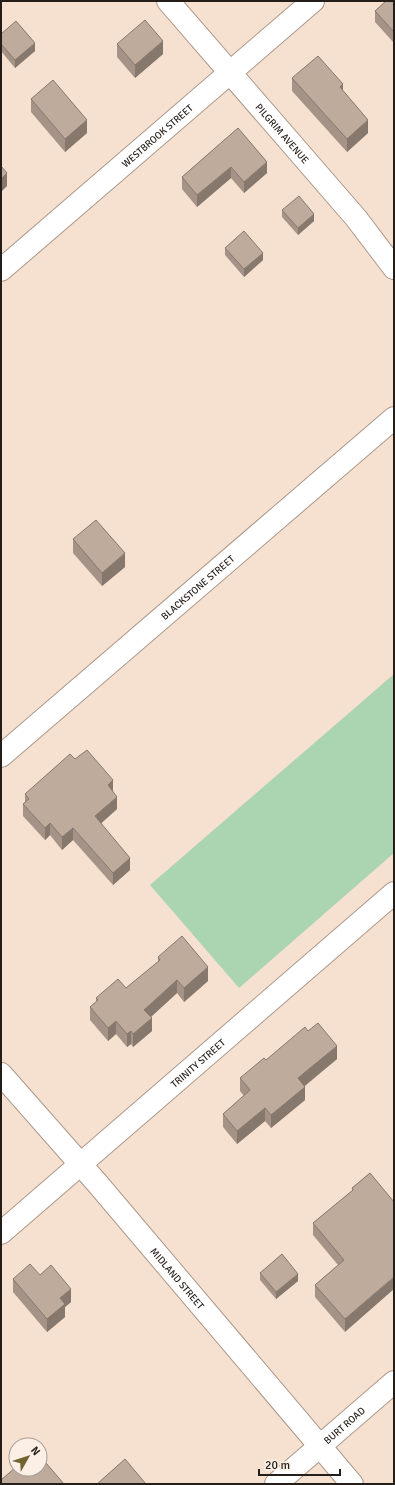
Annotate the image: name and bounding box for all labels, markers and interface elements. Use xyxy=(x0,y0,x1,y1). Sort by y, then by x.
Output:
street label: PILGRIM AVENUE xyxy=(253,101,311,167)
street label: WESTBROOK STREET xyxy=(120,102,196,170)
street label: BLACKSTONE STREET xyxy=(159,553,237,623)
street label: TRINITY STREET xyxy=(169,1037,228,1091)
street label: MIDLAND STREET xyxy=(147,1246,206,1312)
street label: BURT ROAD xyxy=(322,1405,368,1447)
north arrow xyxy=(8,1437,48,1477)
text: N xyxy=(28,1444,43,1458)
scale bar xyxy=(259,1451,340,1477)
text: 20 m xyxy=(265,1458,290,1473)

